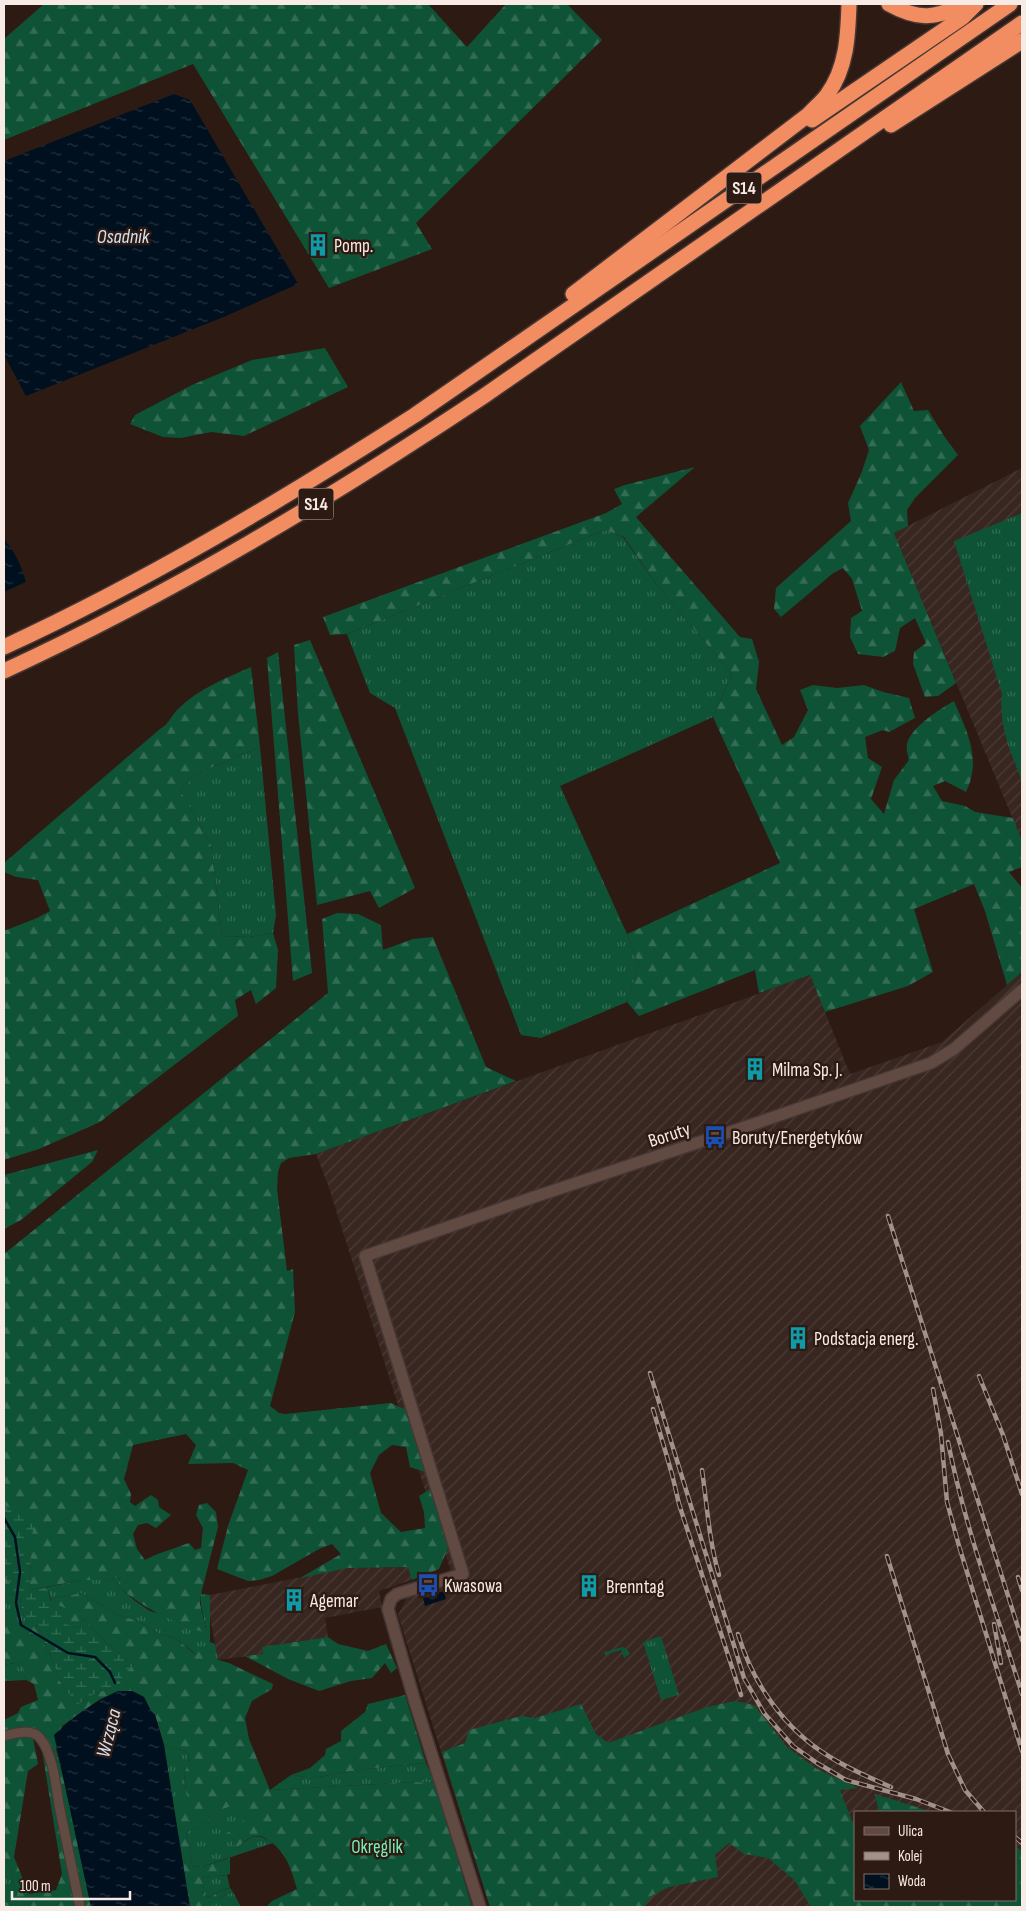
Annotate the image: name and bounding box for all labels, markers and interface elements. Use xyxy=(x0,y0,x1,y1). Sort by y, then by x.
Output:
road number: S14 xyxy=(726,172,762,204)
water label: Osadnik xyxy=(97,225,150,249)
building icon: Pomp. xyxy=(305,232,331,258)
place label: Pomp. xyxy=(334,235,373,258)
road number: S14 xyxy=(298,488,334,520)
building icon: Milma Sp. J. xyxy=(742,1056,768,1082)
place label: Milma Sp. J. xyxy=(772,1059,843,1082)
street label: Boruty xyxy=(646,1118,694,1153)
bus stop icon: Boruty/Energetyków xyxy=(702,1124,728,1150)
place label: Boruty/Energetyków xyxy=(732,1127,863,1150)
building icon: Podstacja energ. xyxy=(785,1325,811,1351)
place label: Podstacja energ. xyxy=(814,1328,919,1351)
bus stop icon: Kwasowa xyxy=(415,1572,441,1598)
building icon: Brenntag xyxy=(576,1573,602,1599)
place label: Kwasowa xyxy=(444,1575,502,1598)
place label: Brenntag xyxy=(606,1576,665,1599)
building icon: Agemar xyxy=(281,1587,307,1613)
place label: Agemar xyxy=(309,1590,359,1613)
water label: Wrząca xyxy=(91,1707,127,1760)
legend xyxy=(854,1811,1016,1901)
text: Ulica xyxy=(898,1822,923,1841)
park label: Okręglik xyxy=(351,1836,404,1859)
text: Kolej xyxy=(898,1847,923,1866)
scale bar xyxy=(12,1868,130,1900)
text: Woda xyxy=(898,1872,926,1891)
text: 100 m xyxy=(20,1877,51,1896)

